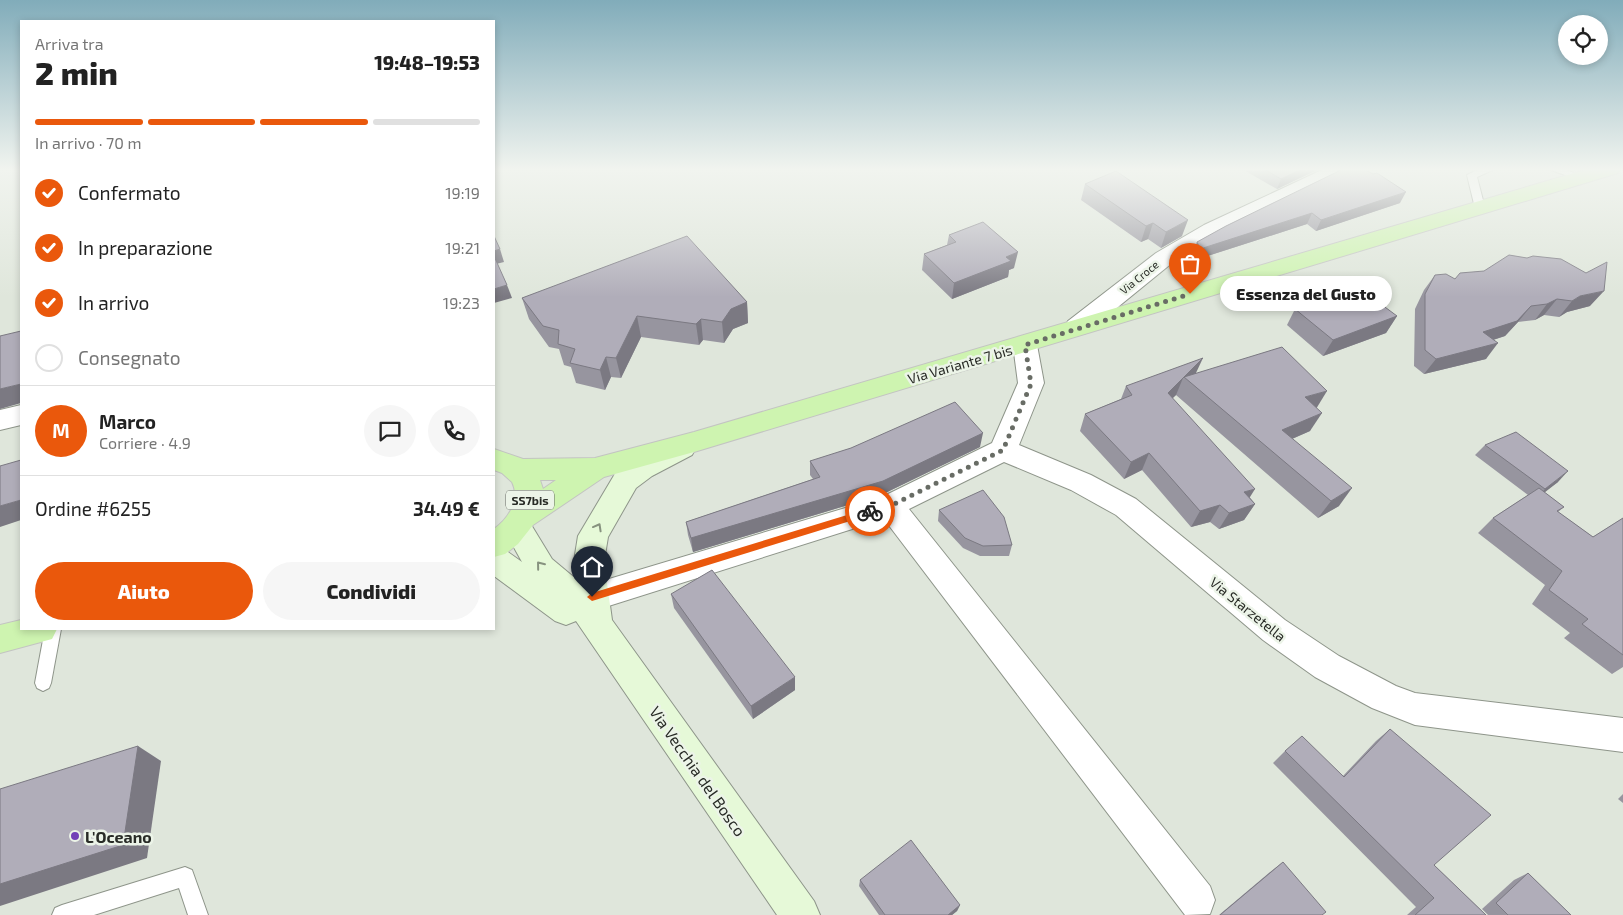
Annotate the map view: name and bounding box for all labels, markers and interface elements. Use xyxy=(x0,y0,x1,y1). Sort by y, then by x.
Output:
map controls xyxy=(1558,15,1608,65)
button: locate xyxy=(1558,15,1608,65)
text: Arriva tra xyxy=(35,34,104,53)
text: 19:48–19:53 xyxy=(374,51,480,74)
text: 2 min xyxy=(35,53,118,91)
text: In arrivo · 70 m xyxy=(35,133,141,152)
icon: check xyxy=(35,179,63,207)
text: Confermato xyxy=(78,181,181,204)
text: 19:19 xyxy=(445,183,480,202)
icon: check xyxy=(35,234,63,262)
text: In preparazione xyxy=(78,236,213,259)
text: 19:21 xyxy=(445,238,480,257)
pin xyxy=(1169,243,1211,294)
icon: bag xyxy=(1176,250,1204,278)
street label: Via Croce xyxy=(1117,257,1161,296)
callout: Essenza del Gusto xyxy=(1220,276,1392,312)
text: Essenza del Gusto xyxy=(1236,284,1376,303)
icon: check xyxy=(35,289,63,317)
text: In arrivo xyxy=(78,291,149,314)
text: 19:23 xyxy=(443,293,480,312)
street label: Via Variante 7 bis xyxy=(906,341,1014,387)
text: Consegnato xyxy=(78,346,181,369)
button: chat xyxy=(364,405,416,457)
button: phone xyxy=(428,405,480,457)
text: Marco xyxy=(99,410,156,433)
text: M xyxy=(52,419,70,442)
text: Corriere · 4.9 xyxy=(99,433,191,452)
courier xyxy=(845,486,895,536)
road number: SS7bis xyxy=(506,490,554,510)
text: Ordine #6255 xyxy=(35,497,151,520)
text: 34.49 € xyxy=(413,497,480,520)
icon: bike xyxy=(856,497,884,525)
one-way arrow xyxy=(592,523,602,532)
pin xyxy=(571,546,613,597)
icon: home xyxy=(578,553,606,581)
button: Aiuto xyxy=(35,562,253,620)
button: Condividi xyxy=(263,562,480,620)
one-way arrow xyxy=(537,562,546,571)
street label: Via Starzetella xyxy=(1207,573,1289,645)
street label: Via Vecchia del Bosco xyxy=(646,702,750,840)
place label: L'Oceano xyxy=(85,827,152,846)
marker: L'Oceano xyxy=(69,830,81,842)

